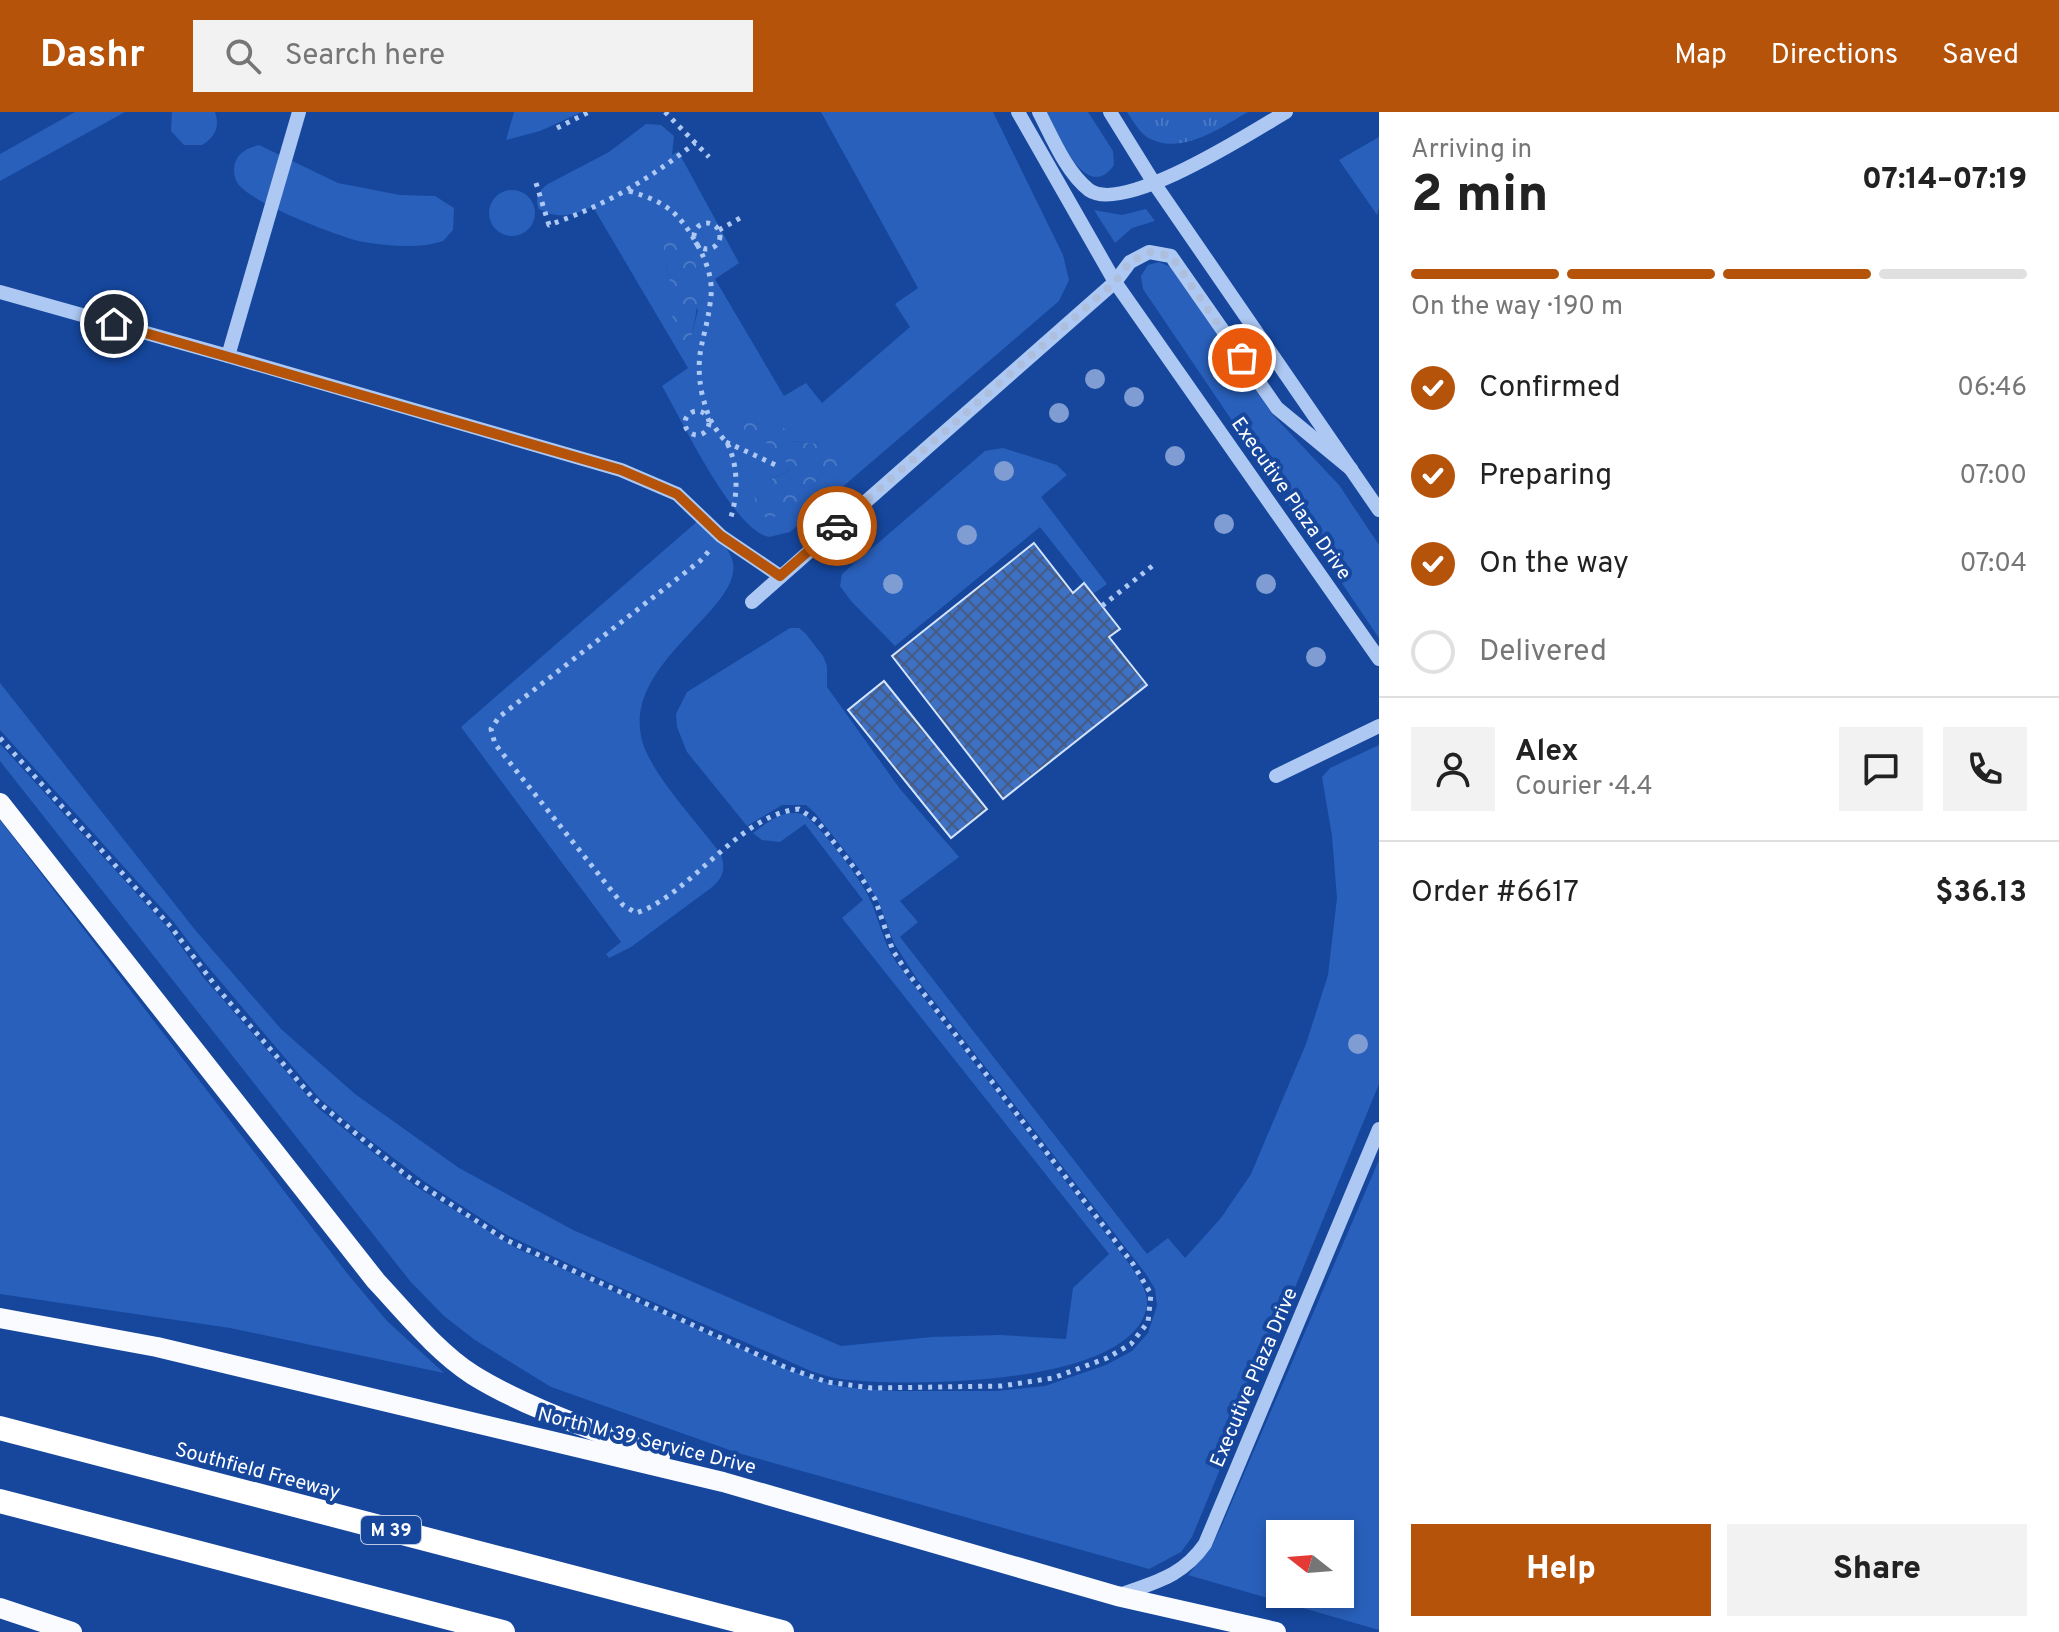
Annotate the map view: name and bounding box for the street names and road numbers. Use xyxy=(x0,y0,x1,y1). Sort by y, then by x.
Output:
street label: Executive Plaza Drive xyxy=(1224,413,1356,586)
street label: Executive Plaza Drive xyxy=(1205,1284,1304,1472)
street label: North M 39 Service Drive xyxy=(535,1402,759,1482)
street label: Southfield Freeway xyxy=(172,1437,343,1506)
road number: M 39 xyxy=(361,1516,421,1544)

